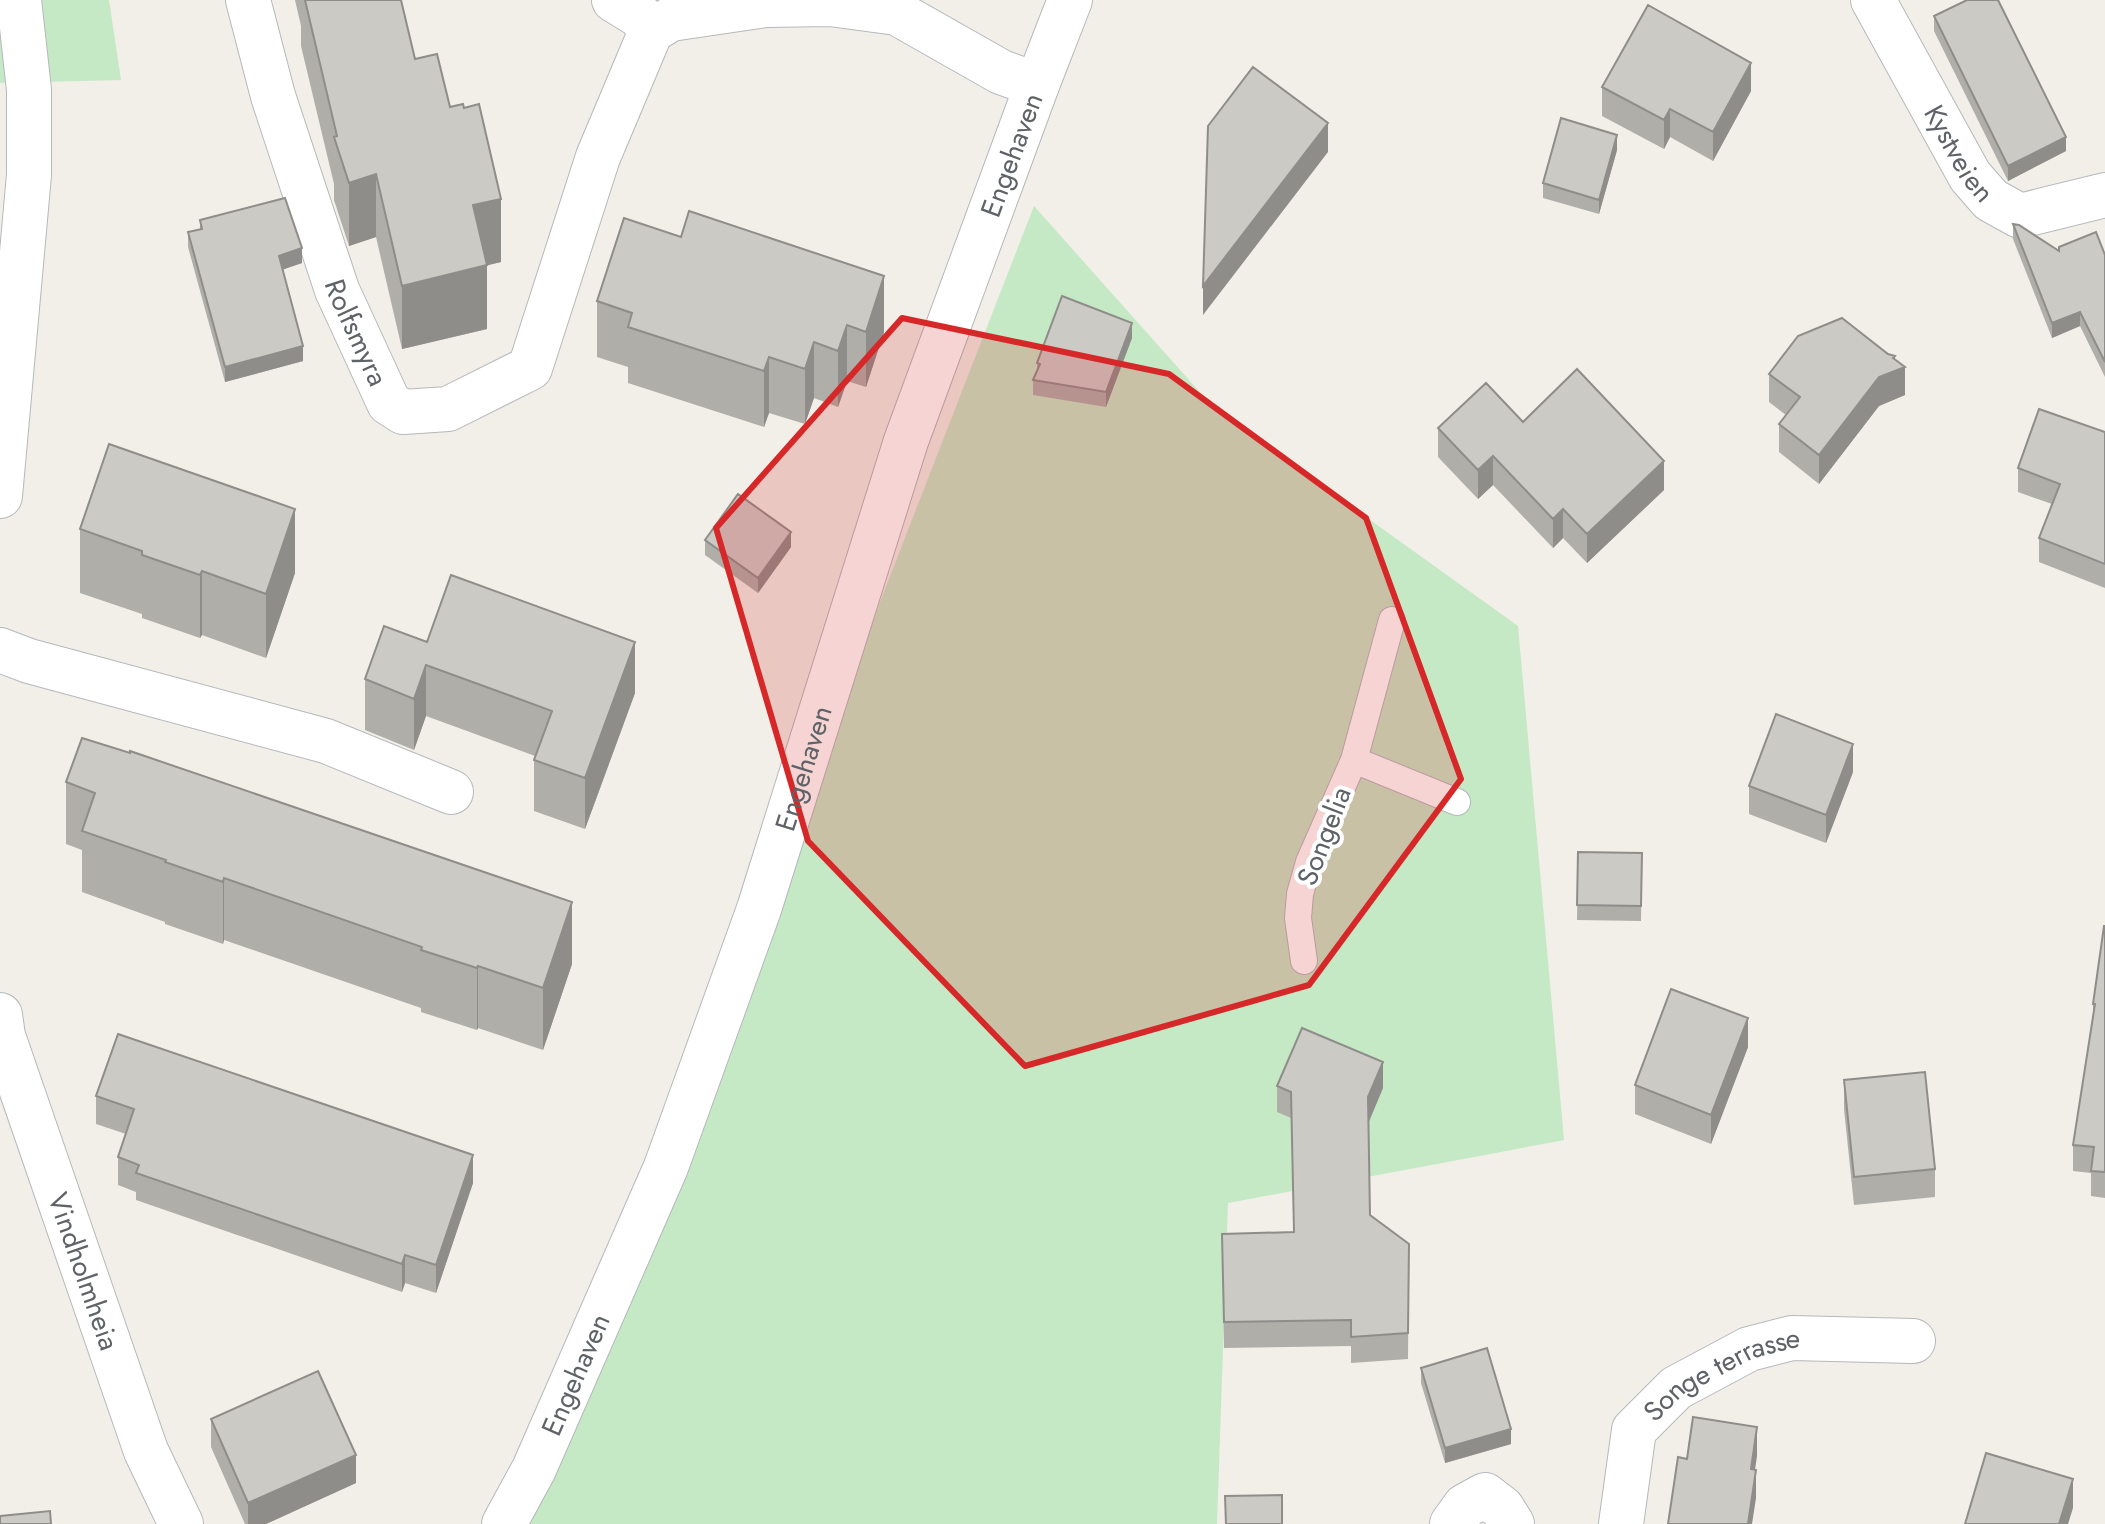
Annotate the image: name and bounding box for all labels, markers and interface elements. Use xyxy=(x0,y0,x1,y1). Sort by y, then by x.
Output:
street label: Engehaven xyxy=(970,87,1053,223)
street label: Kystveien xyxy=(1914,97,2004,211)
street label: Rolfsmyra xyxy=(314,274,399,393)
street label: Engehaven xyxy=(764,700,842,836)
street label: Songelia xyxy=(1286,781,1362,891)
street label: Vindholmheia xyxy=(38,1187,130,1356)
street label: Engehaven xyxy=(531,1307,620,1442)
street label: Songe terrasse xyxy=(1633,1317,1801,1431)

